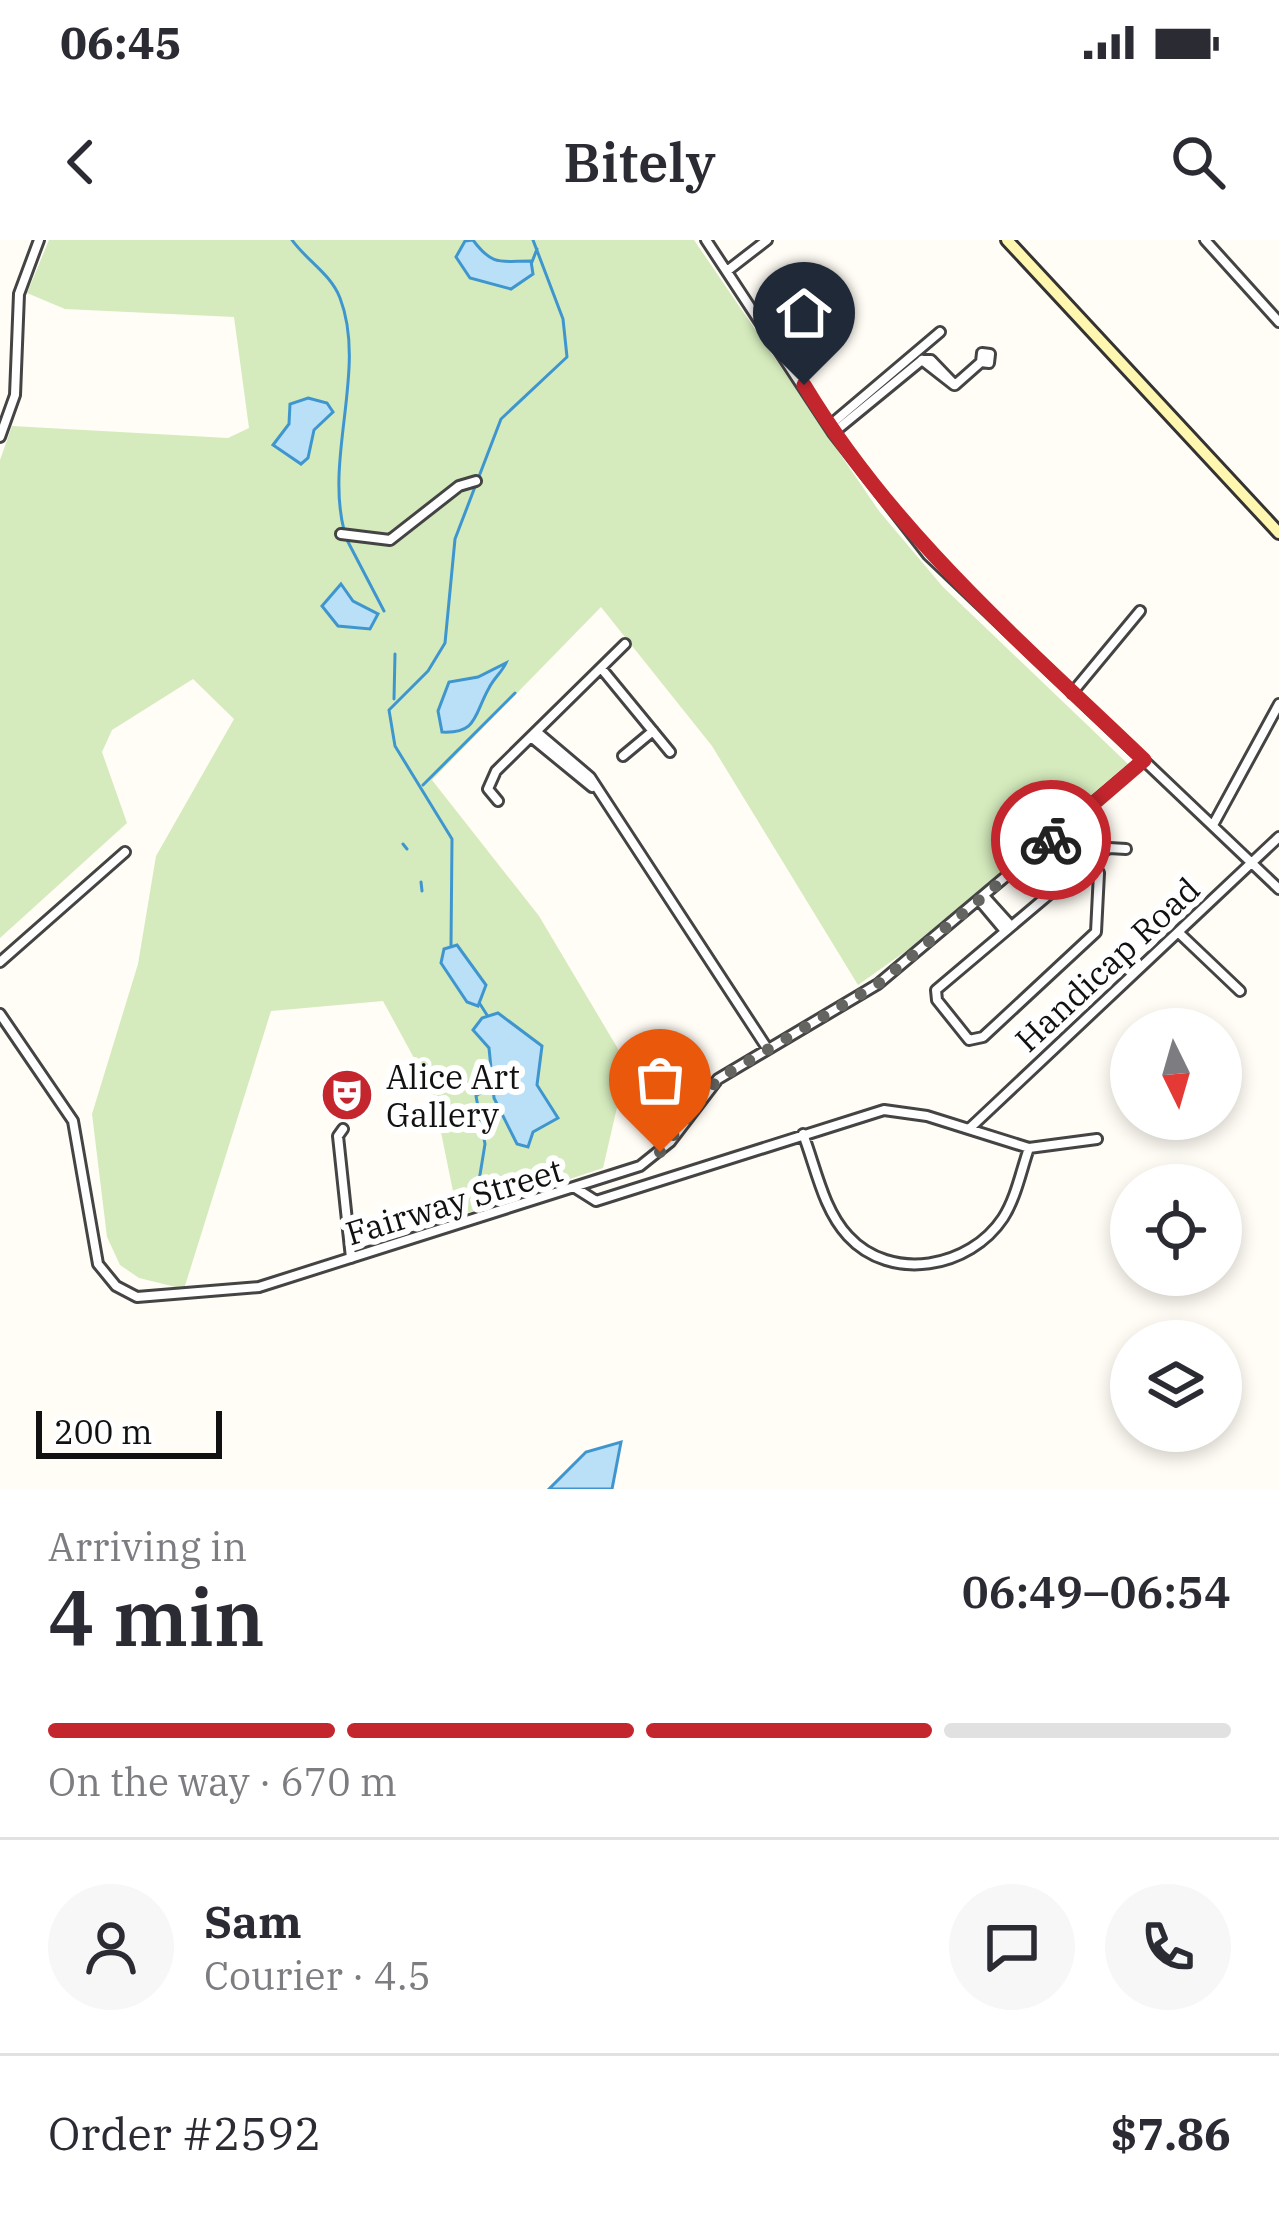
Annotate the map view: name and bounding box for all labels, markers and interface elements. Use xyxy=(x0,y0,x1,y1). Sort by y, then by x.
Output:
text: 06:45 xyxy=(60,13,182,71)
text: Bitely xyxy=(563,127,716,197)
icon: back xyxy=(48,129,114,195)
icon: search xyxy=(1165,129,1231,195)
pin xyxy=(753,262,855,385)
icon: home xyxy=(771,280,837,346)
courier xyxy=(991,780,1111,900)
icon: bike xyxy=(1018,807,1084,873)
street label: Handicap Road xyxy=(1006,867,1208,1061)
north arrow xyxy=(1110,1008,1242,1140)
map controls xyxy=(1110,1008,1242,1452)
pin xyxy=(609,1029,711,1152)
icon: bag xyxy=(627,1047,693,1113)
place label: Alice Art Gallery xyxy=(386,1055,520,1136)
theatre icon: Alice Art Gallery xyxy=(319,1067,375,1123)
street label: Fairway Street xyxy=(340,1148,568,1254)
button: locate xyxy=(1110,1164,1242,1296)
button: layers xyxy=(1110,1320,1242,1452)
scale bar xyxy=(36,1405,222,1458)
text: 200 m xyxy=(54,1410,153,1453)
text: Arriving in xyxy=(48,1521,247,1572)
text: 06:49–06:54 xyxy=(962,1562,1231,1620)
text: 4 min xyxy=(48,1566,265,1667)
text: On the way · 670 m xyxy=(48,1756,397,1807)
button: person xyxy=(48,1884,174,2010)
button: chat xyxy=(949,1884,1075,2010)
button: phone xyxy=(1105,1884,1231,2010)
text: Sam xyxy=(204,1892,302,1950)
text: Courier · 4.5 xyxy=(204,1950,431,2001)
text: Order #2592 xyxy=(48,2104,321,2162)
text: $7.86 xyxy=(1111,2104,1231,2162)

